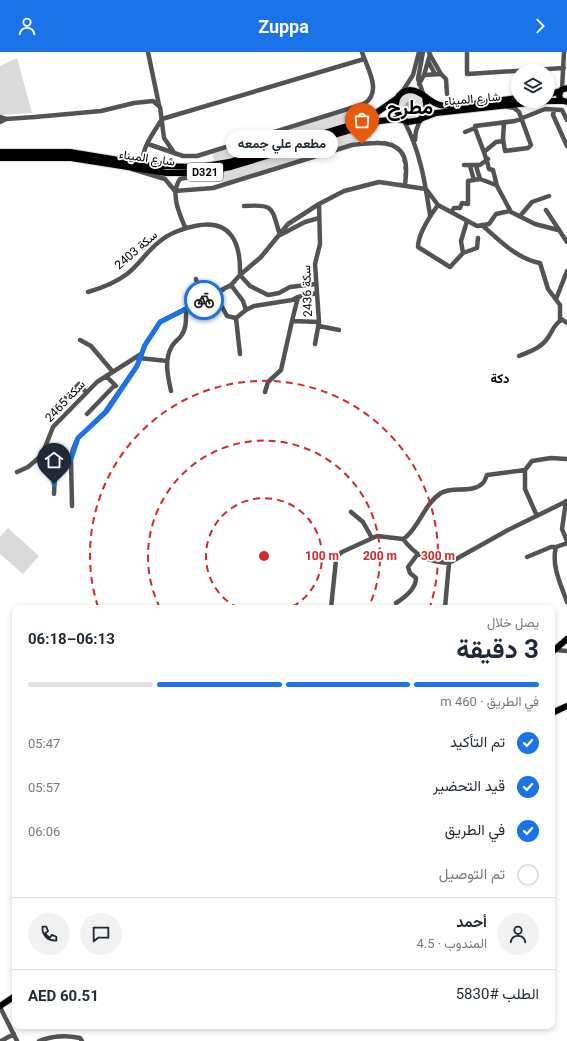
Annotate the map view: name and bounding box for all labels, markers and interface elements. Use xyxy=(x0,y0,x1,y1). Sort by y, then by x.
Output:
icon: person xyxy=(16,15,38,37)
icon: forward xyxy=(529,15,551,37)
text: Zuppa xyxy=(258,16,309,37)
map controls xyxy=(511,64,555,108)
button: layers xyxy=(511,64,555,108)
street label: شارع الميناء xyxy=(443,90,501,110)
district label: مطرح xyxy=(387,95,433,121)
pin xyxy=(345,103,379,144)
icon: bag xyxy=(351,109,373,131)
callout: مطعم علي جمعه xyxy=(226,130,338,158)
text: مطعم علي جمعه xyxy=(238,136,326,151)
street label: شارع الميناء xyxy=(118,147,176,171)
road number: D321 xyxy=(187,163,223,181)
street label: سكة 2403 xyxy=(112,228,160,272)
street label: سكة 2436 xyxy=(299,265,315,317)
courier xyxy=(184,280,224,320)
icon: bike xyxy=(193,289,215,311)
district label: دكة xyxy=(490,371,510,386)
street label: سكة 2465 xyxy=(42,377,88,425)
pin xyxy=(37,443,71,484)
icon: home xyxy=(43,449,65,471)
centre of rings xyxy=(257,549,271,563)
text: 100 m xyxy=(305,549,339,563)
text: 200 m xyxy=(363,549,397,563)
text: 300 m xyxy=(421,549,455,563)
text: يصل خلال xyxy=(487,615,539,630)
text: 06:13–06:18 xyxy=(28,630,115,648)
text: 3 دقيقة xyxy=(456,634,539,664)
text: في الطريق · 460 m xyxy=(440,694,539,709)
icon: check xyxy=(517,732,539,754)
text: تم التأكيد xyxy=(450,733,505,751)
text: 05:47 xyxy=(28,736,60,751)
icon: check xyxy=(517,776,539,798)
text: قيد التحضير xyxy=(433,777,505,795)
text: 05:57 xyxy=(28,780,60,795)
icon: check xyxy=(517,820,539,842)
text: في الطريق xyxy=(445,821,505,839)
text: 06:06 xyxy=(28,824,60,839)
text: تم التوصيل xyxy=(439,865,505,883)
button: phone xyxy=(28,913,70,955)
button: chat xyxy=(80,913,122,955)
text: أحمد xyxy=(456,913,487,931)
button: person xyxy=(497,913,539,955)
text: المندوب · 4.5 xyxy=(416,936,487,951)
text: الطلب #5830 xyxy=(456,985,539,1003)
text: AED 60.51 xyxy=(28,987,99,1005)

